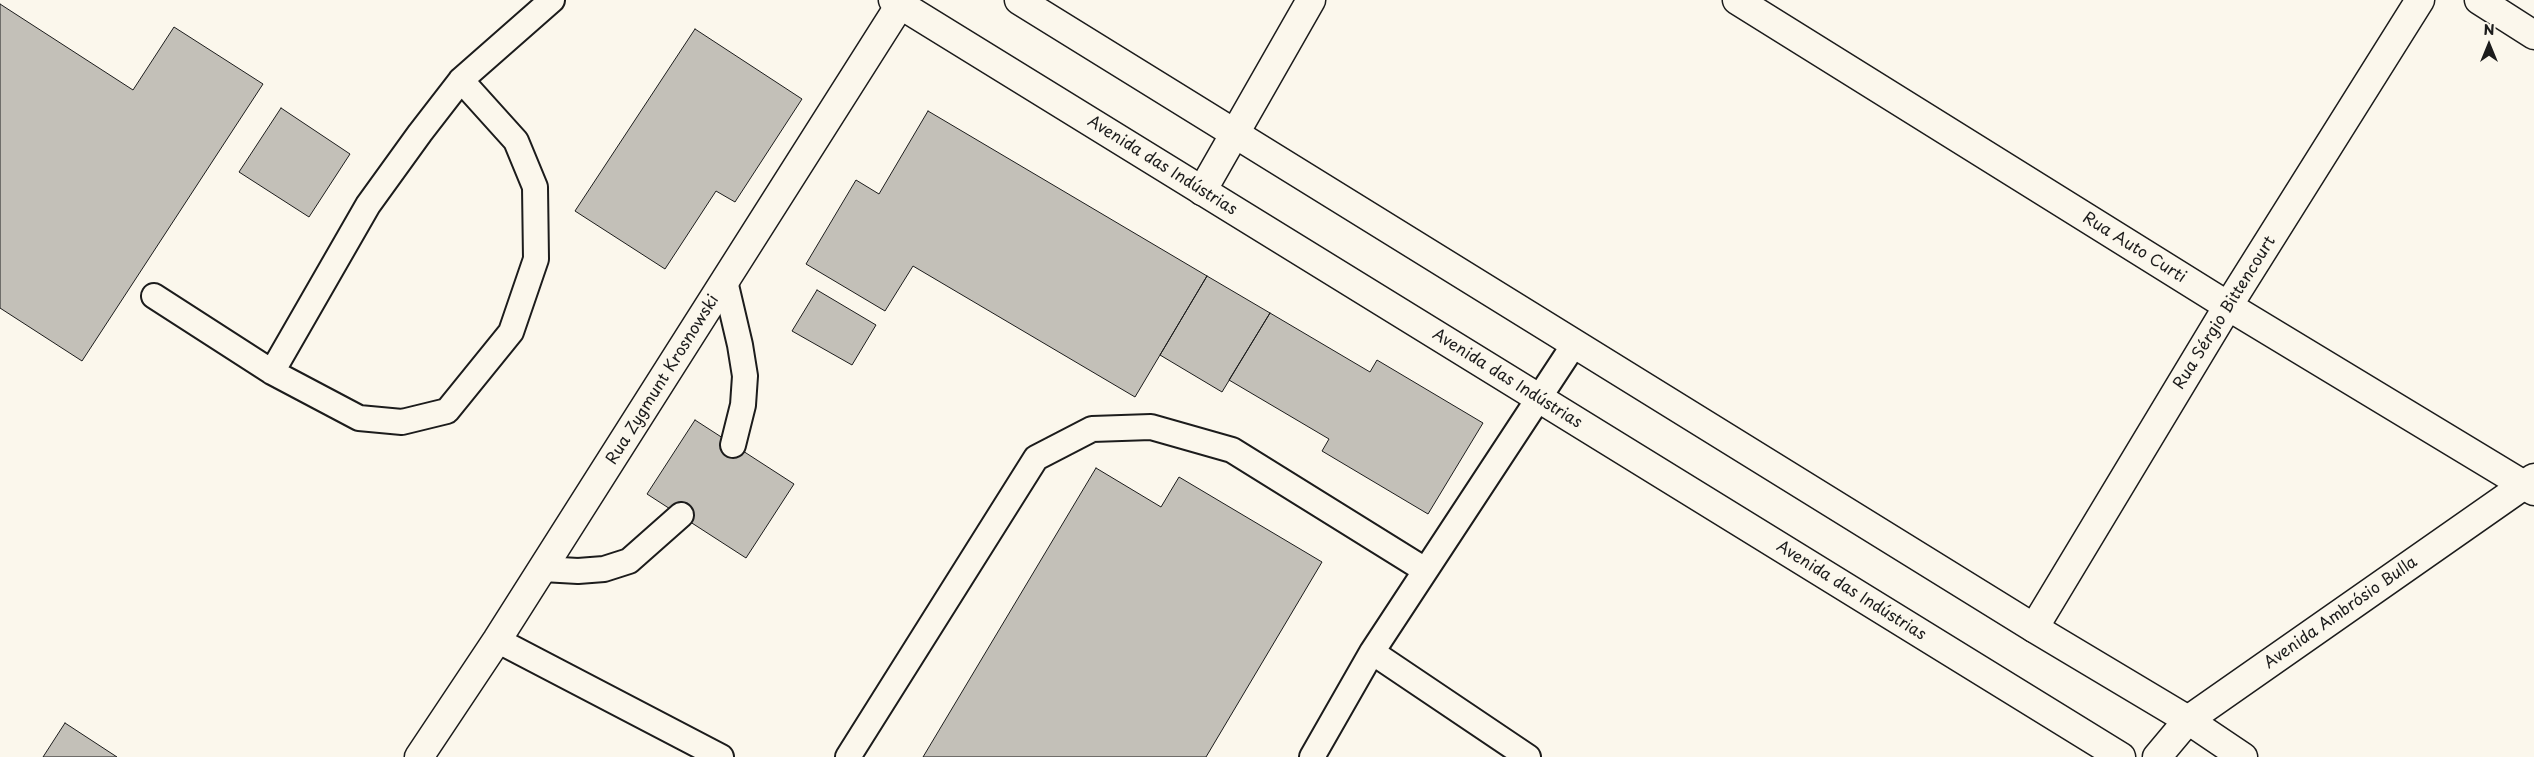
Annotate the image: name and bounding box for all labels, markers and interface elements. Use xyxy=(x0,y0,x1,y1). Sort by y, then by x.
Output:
text: N xyxy=(2483,19,2495,40)
north arrow xyxy=(2464,20,2514,70)
street label: Avenida das Indústrias xyxy=(1084,112,1240,220)
street label: Rua Auto Curti xyxy=(2079,209,2189,287)
street label: Rua Sérgio Bittencourt xyxy=(2170,233,2280,393)
street label: Rua Zygmunt Krosnowski xyxy=(603,291,723,469)
street label: Avenida das Indústrias xyxy=(1429,325,1585,433)
street label: Avenida das Indústrias xyxy=(1773,537,1929,645)
street label: Avenida Ambrósio Bulla xyxy=(2261,553,2421,673)

